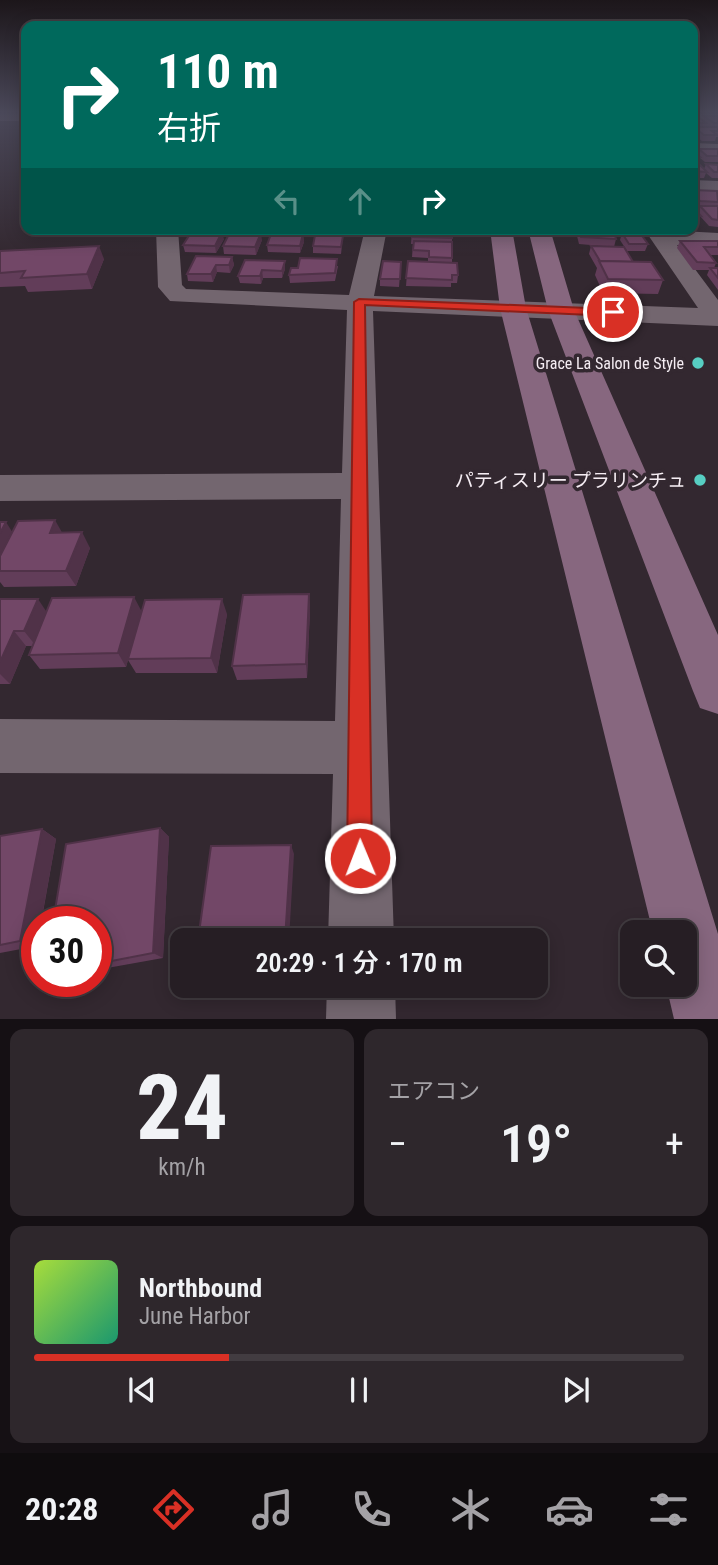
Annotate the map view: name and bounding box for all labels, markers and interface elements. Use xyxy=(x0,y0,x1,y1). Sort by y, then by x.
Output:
text: 110 m xyxy=(157,43,279,100)
icon: right xyxy=(42,49,133,140)
text: 右折 xyxy=(157,109,221,147)
icon: left xyxy=(268,182,306,220)
icon: ahead xyxy=(341,182,379,220)
icon: right xyxy=(414,182,452,220)
pin xyxy=(583,282,643,342)
icon: arrive xyxy=(594,293,632,331)
place label: Grace La Salon de Style xyxy=(536,354,684,373)
marker: Grace La Salon de Style xyxy=(690,355,706,371)
place label: パティスリー プラリンチュ xyxy=(455,469,686,492)
marker: パティスリー プラリンチュ xyxy=(692,472,708,488)
position arrow xyxy=(323,821,397,895)
speed limit sign: 30 xyxy=(21,906,112,997)
map controls xyxy=(620,920,697,997)
button: search xyxy=(620,920,697,997)
text: 20:29 · 1 分 · 170 m xyxy=(255,948,463,978)
text: 24 xyxy=(136,1055,228,1161)
text: エアコン xyxy=(388,1078,480,1105)
text: 19° xyxy=(500,1114,572,1175)
text: − xyxy=(388,1122,407,1166)
text: + xyxy=(665,1122,684,1166)
text: km/h xyxy=(158,1154,206,1181)
text: Northbound xyxy=(139,1273,262,1303)
text: June Harbor xyxy=(139,1303,251,1330)
icon: previous xyxy=(123,1371,161,1409)
icon: pause xyxy=(340,1371,378,1409)
icon: next xyxy=(557,1371,595,1409)
icon: directions xyxy=(149,1485,198,1534)
icon: music xyxy=(248,1485,297,1534)
icon: phone xyxy=(347,1485,396,1534)
icon: climate xyxy=(446,1485,495,1534)
icon: car xyxy=(545,1485,594,1534)
icon: filters xyxy=(644,1485,693,1534)
text: 20:28 xyxy=(25,1490,98,1528)

